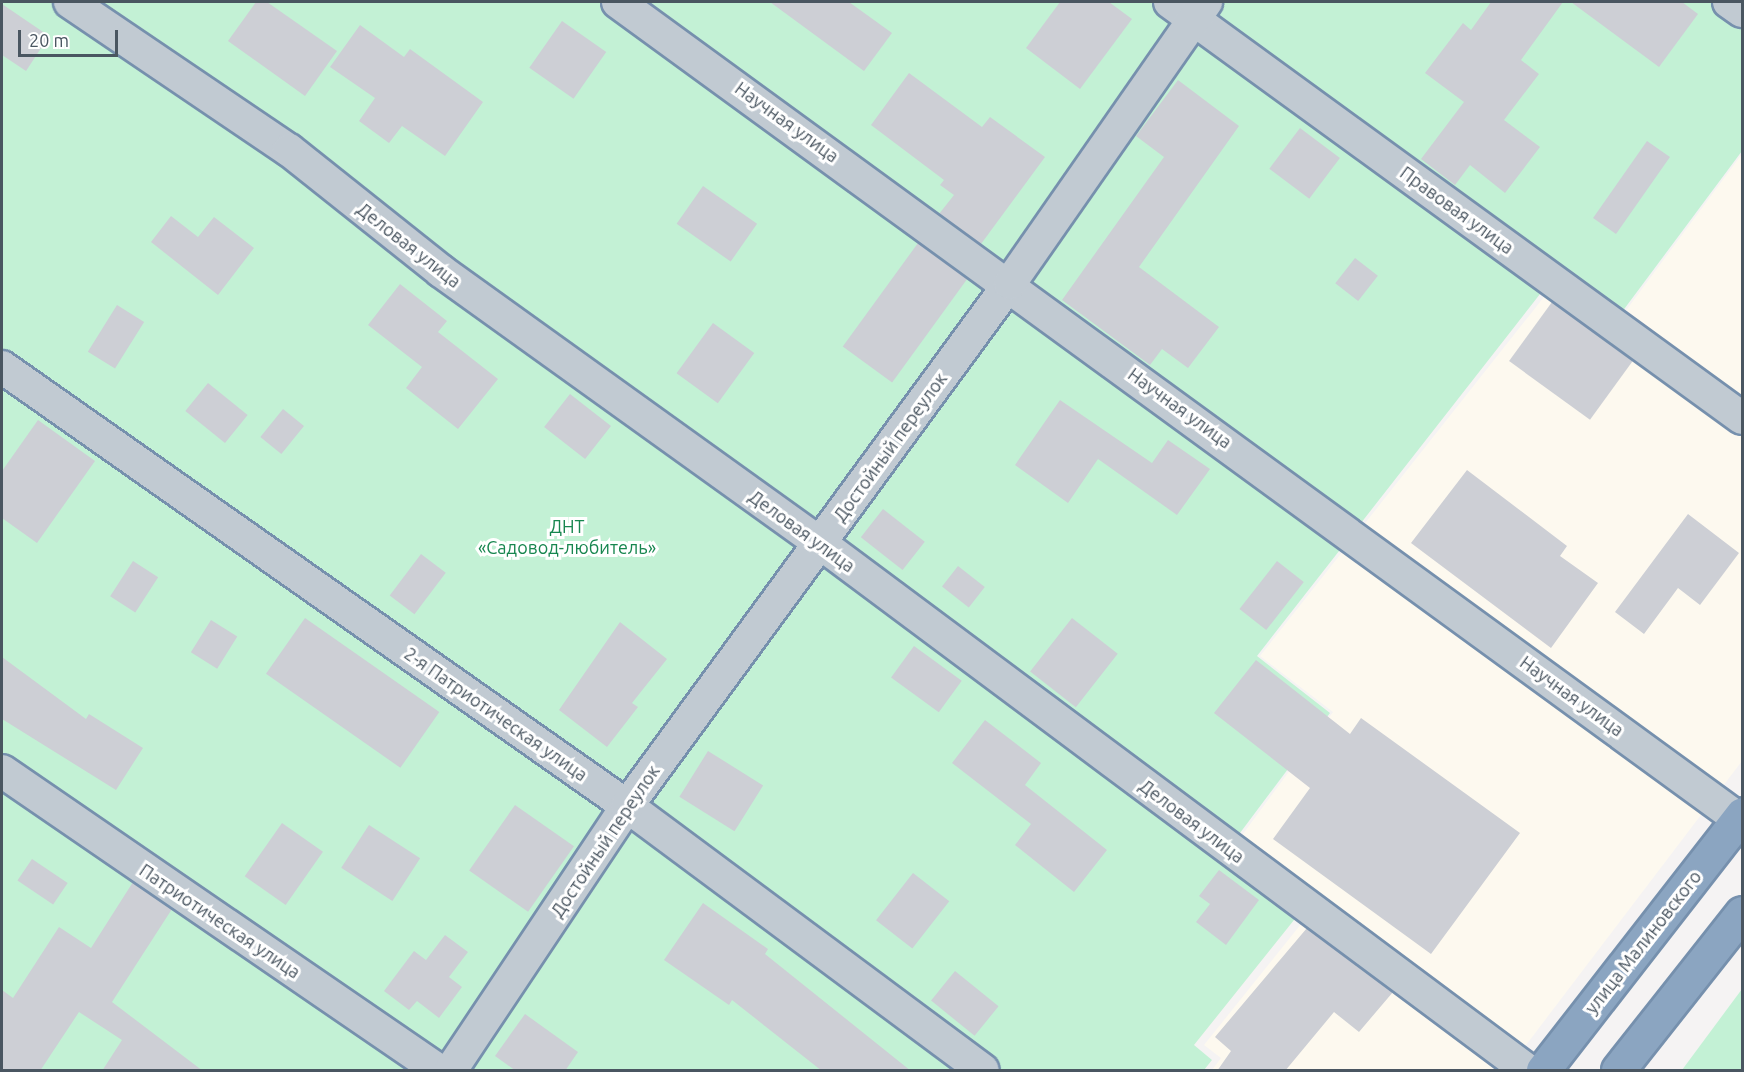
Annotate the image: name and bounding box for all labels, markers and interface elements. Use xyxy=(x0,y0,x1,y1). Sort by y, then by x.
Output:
scale bar xyxy=(21,18,122,56)
text: 20 m xyxy=(29,30,69,50)
street label: Научная улица xyxy=(731,77,843,167)
street label: Правовая улица xyxy=(1396,162,1518,258)
street label: Деловая улица xyxy=(353,198,465,292)
street label: Научная улица xyxy=(1124,363,1236,453)
street label: Достойный переулок xyxy=(829,368,951,526)
street label: Деловая улица xyxy=(745,485,859,577)
park label: ДНТ «Садовод-любитель» xyxy=(478,516,656,558)
street label: 2-я Патриотическая улица xyxy=(400,642,592,786)
street label: Научная улица xyxy=(1516,651,1628,741)
street label: Достойный переулок xyxy=(546,761,664,921)
street label: Деловая улица xyxy=(1135,775,1249,867)
street label: Патриотическая улица xyxy=(135,859,305,983)
street label: улица Малиновского xyxy=(1580,866,1706,1018)

